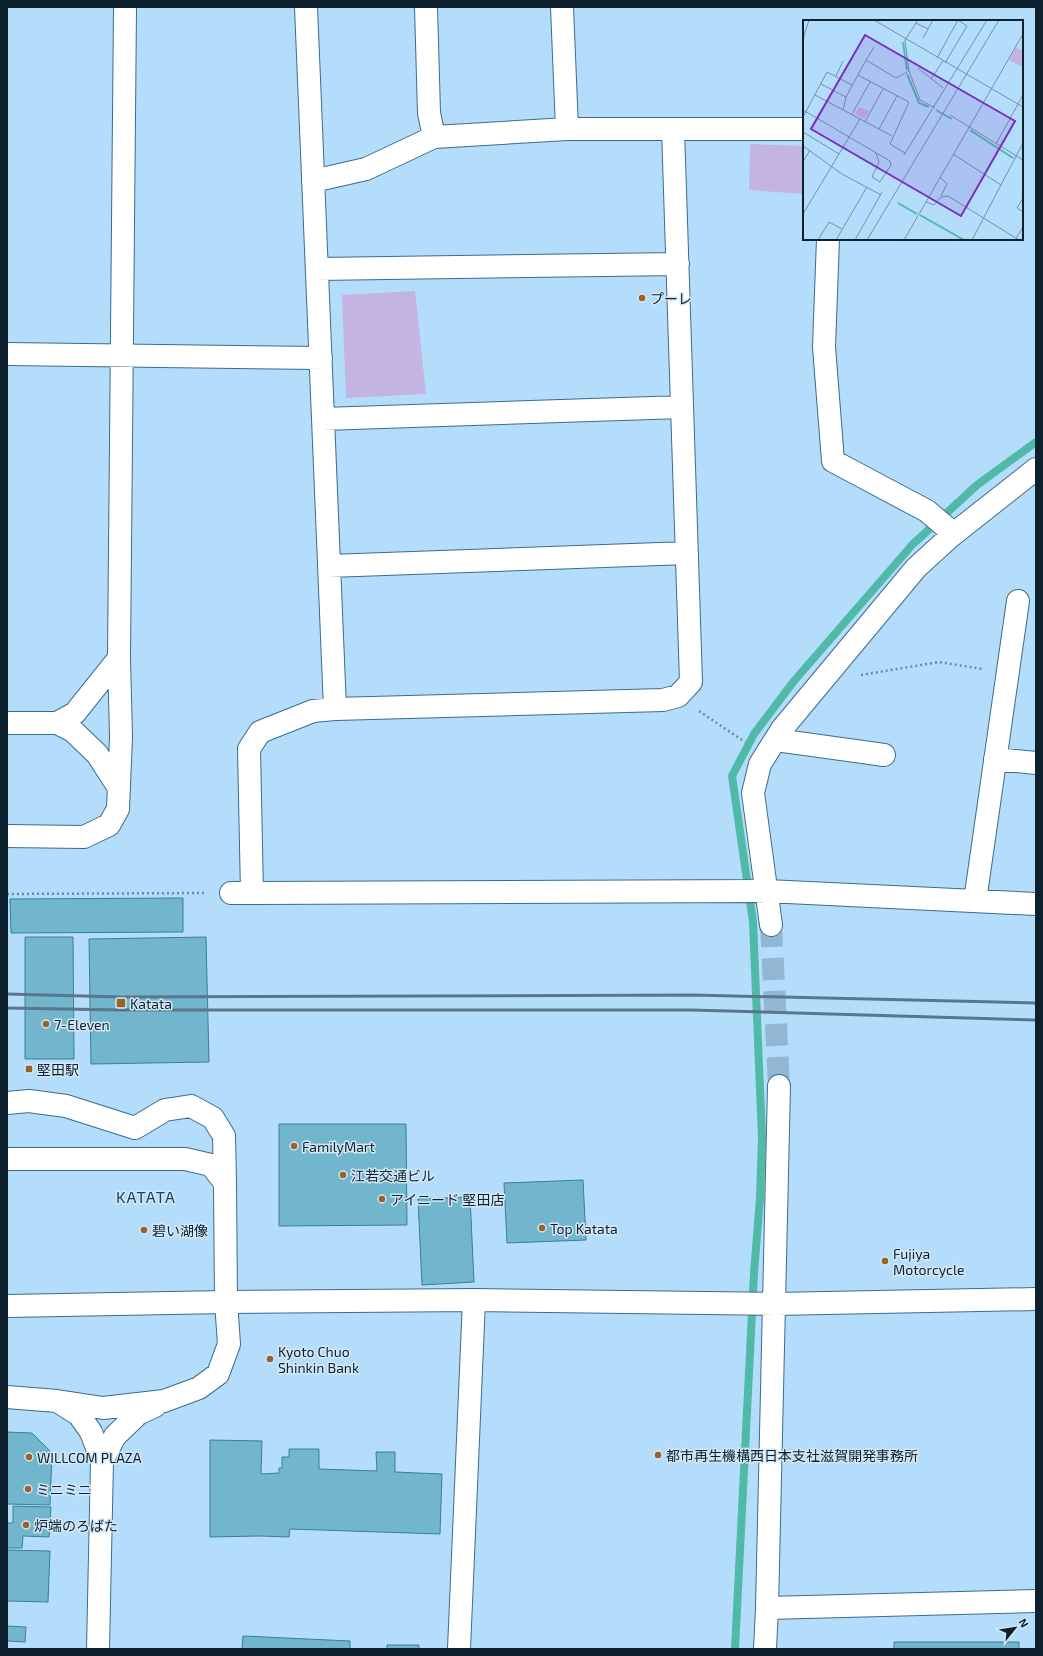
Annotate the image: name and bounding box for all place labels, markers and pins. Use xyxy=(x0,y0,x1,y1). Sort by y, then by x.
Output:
place label: プーレ xyxy=(650,290,692,307)
marker: プーレ xyxy=(637,293,647,303)
place label: Katata xyxy=(130,995,172,1012)
marker: Katata xyxy=(115,997,127,1009)
place label: 7-Eleven xyxy=(54,1016,110,1033)
marker: 7-Eleven xyxy=(41,1019,51,1029)
place label: 堅田駅 xyxy=(37,1061,79,1078)
marker: 堅田駅 xyxy=(24,1064,34,1074)
place label: FamilyMart xyxy=(302,1138,375,1155)
marker: FamilyMart xyxy=(289,1141,299,1151)
place label: 江若交通ビル xyxy=(351,1167,435,1184)
marker: 江若交通ビル xyxy=(338,1170,348,1180)
place label: アイニード 堅田店 xyxy=(390,1191,504,1208)
marker: アイニード 堅田店 xyxy=(377,1194,387,1204)
place label: Top Katata xyxy=(550,1220,618,1237)
place label: 碧い湖像 xyxy=(152,1222,208,1239)
marker: Top Katata xyxy=(537,1223,547,1233)
marker: 碧い湖像 xyxy=(139,1225,149,1235)
place label: Fujiya Motorcycle xyxy=(893,1245,965,1278)
marker: Fujiya Motorcycle xyxy=(880,1256,890,1266)
place label: Kyoto Chuo Shinkin Bank xyxy=(278,1343,359,1376)
marker: Kyoto Chuo Shinkin Bank xyxy=(265,1354,275,1364)
place label: 都市再生機構西日本支社滋賀開発事務所 xyxy=(666,1447,918,1464)
place label: WILLCOM PLAZA xyxy=(37,1449,142,1466)
marker: 都市再生機構西日本支社滋賀開発事務所 xyxy=(653,1450,663,1460)
marker: WILLCOM PLAZA xyxy=(24,1452,34,1462)
place label: ミニミニ xyxy=(36,1481,92,1498)
marker: ミニミニ xyxy=(23,1484,33,1494)
place label: 炉端のろばた xyxy=(34,1517,118,1534)
marker: 炉端のろばた xyxy=(21,1520,31,1530)

